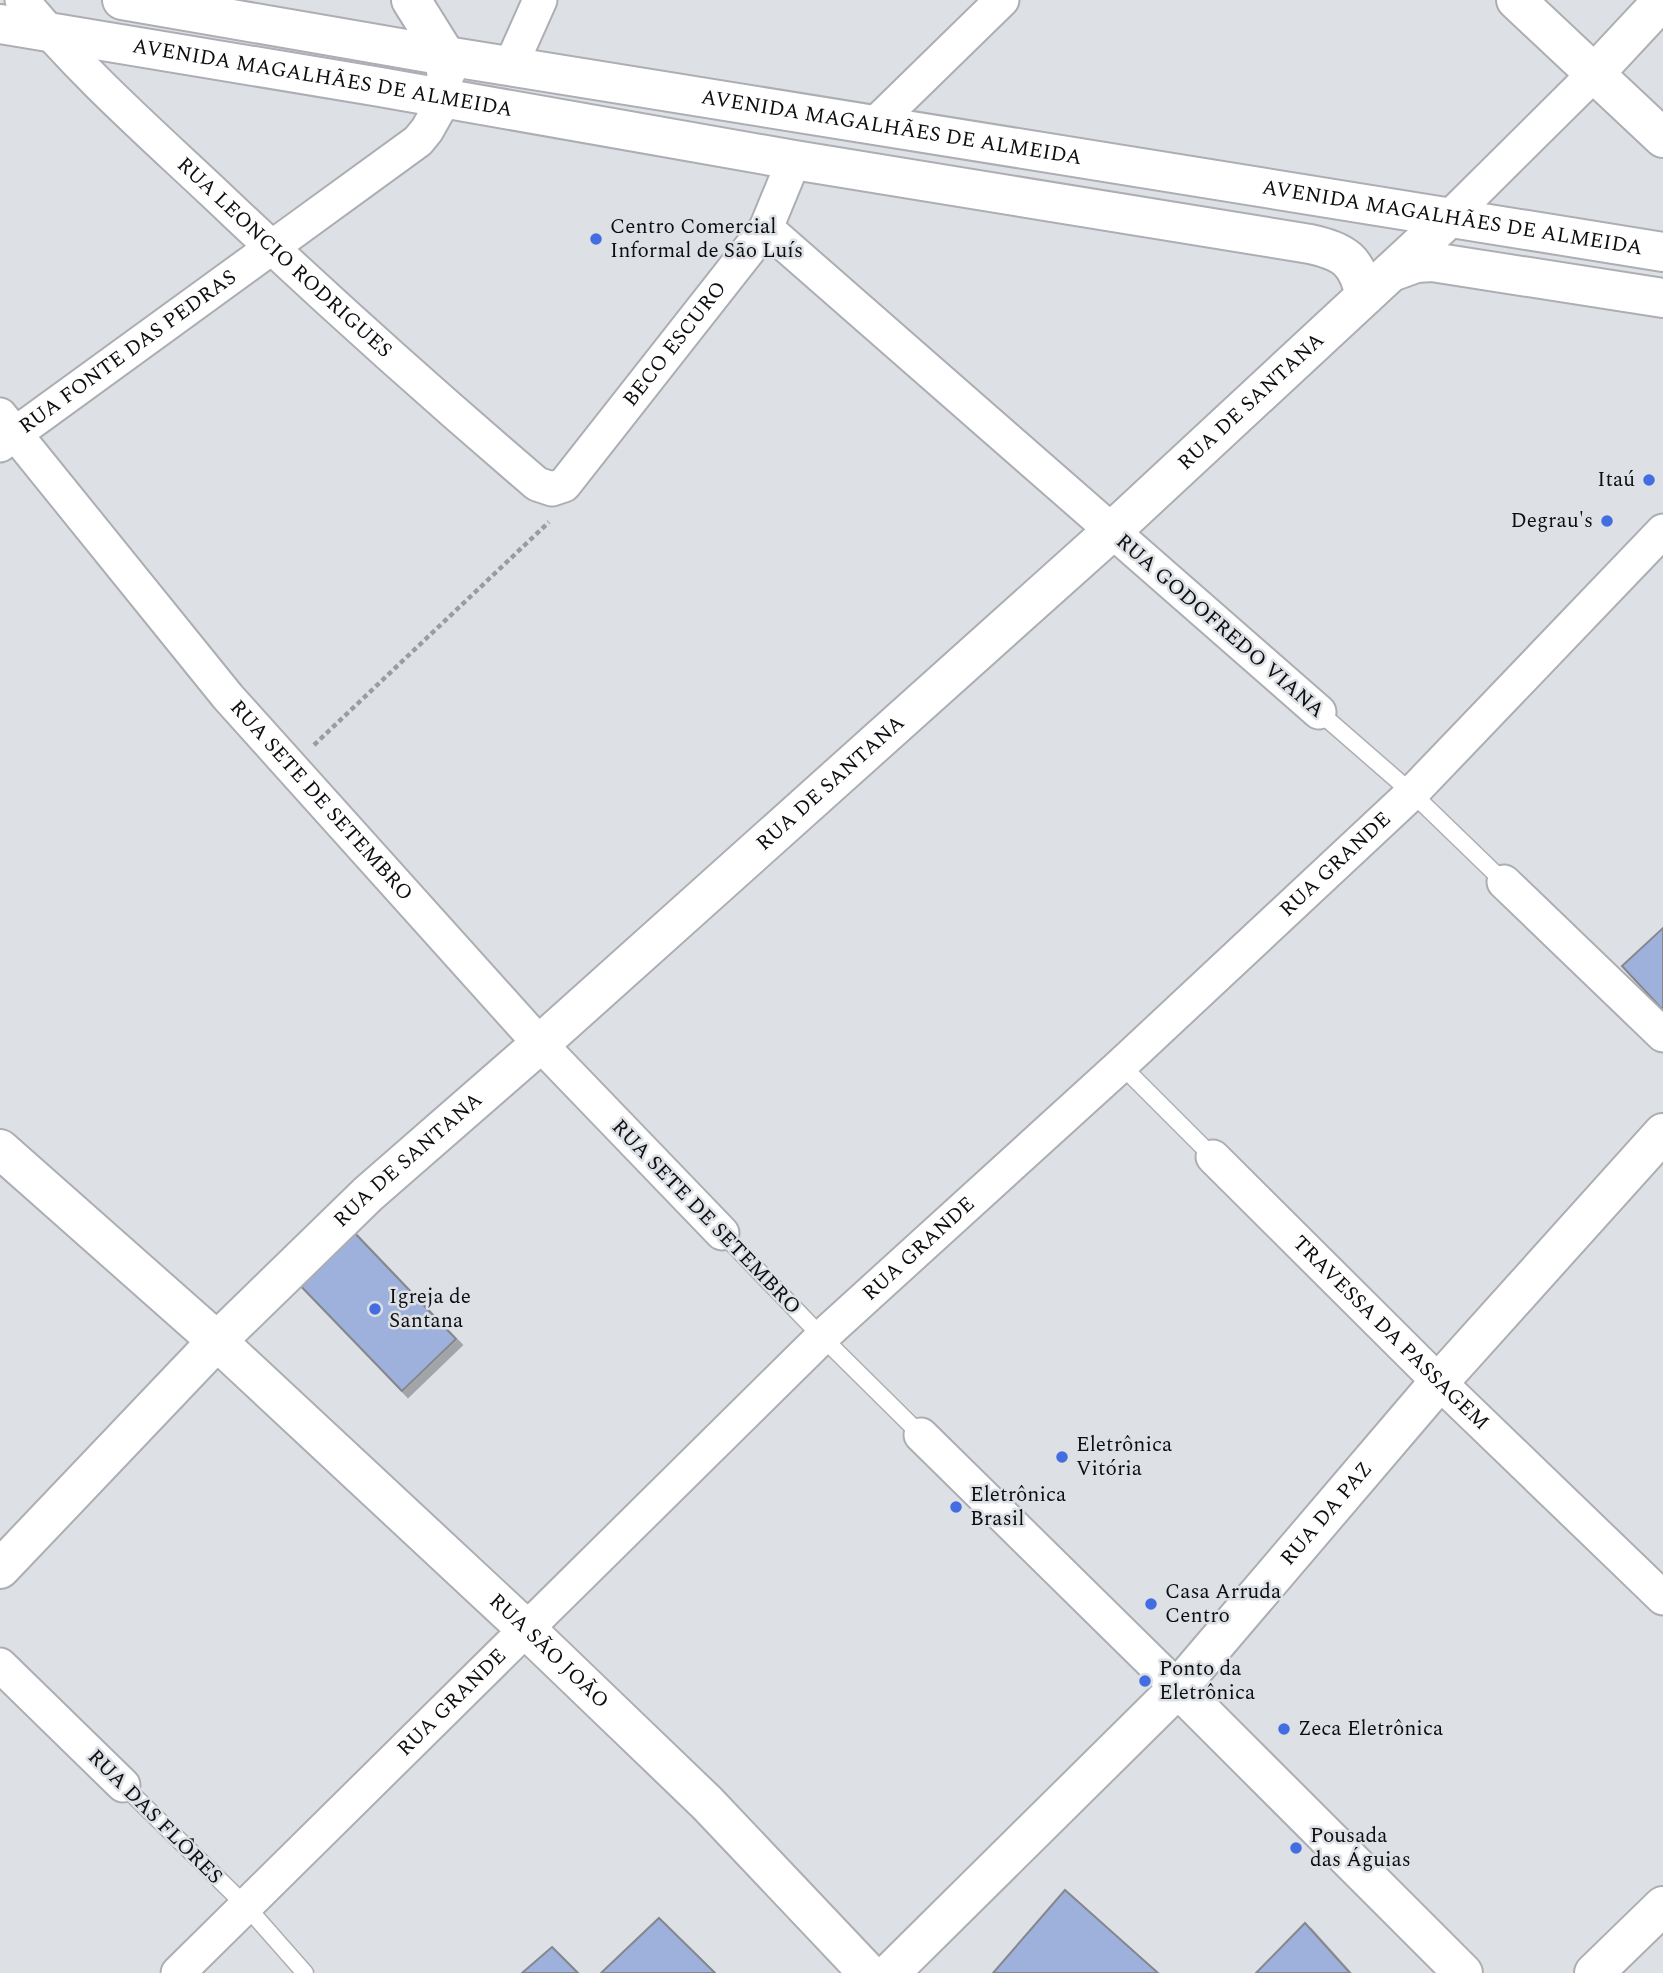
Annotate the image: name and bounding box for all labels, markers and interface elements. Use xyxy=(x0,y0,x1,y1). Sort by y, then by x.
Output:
street label: AVENIDA MAGALHÃES DE ALMEIDA xyxy=(130,30,515,126)
street label: AVENIDA MAGALHÃES DE ALMEIDA xyxy=(699,81,1084,174)
street label: RUA LEONCIO RODRIGUES xyxy=(169,150,399,366)
street label: AVENIDA MAGALHÃES DE ALMEIDA xyxy=(1260,172,1645,265)
place label: Centro Comercial Informal de São Luís xyxy=(610,211,803,267)
marker: Centro Comercial Informal de São Luís xyxy=(588,231,604,247)
street label: RUA FONTE DAS PEDRAS xyxy=(12,262,243,442)
street label: BECO ESCURO xyxy=(615,274,734,414)
street label: RUA DE SANTANA xyxy=(1170,325,1332,478)
place label: Itaú xyxy=(1597,464,1635,496)
marker: Itaú xyxy=(1641,472,1657,488)
place label: Degrau's xyxy=(1510,505,1593,537)
marker: Degrau's xyxy=(1599,513,1615,529)
street label: RUA GODOFREDO VIANA xyxy=(1109,526,1332,726)
street label: RUA SETE DE SETEMBRO xyxy=(222,693,420,909)
street label: RUA DE SANTANA xyxy=(749,708,912,859)
street label: RUA GRANDE xyxy=(1272,804,1399,925)
street label: RUA DE SANTANA xyxy=(326,1085,490,1235)
street label: RUA SETE DE SETEMBRO xyxy=(604,1112,808,1322)
street label: RUA GRANDE xyxy=(855,1189,982,1309)
street label: TRAVESSA DA PASSAGEM xyxy=(1285,1228,1496,1438)
place label: Igreja de Santana xyxy=(389,1281,471,1337)
marker: Igreja de Santana xyxy=(367,1301,383,1317)
place label: Eletrônica Vitória xyxy=(1076,1429,1173,1485)
marker: Eletrônica Vitória xyxy=(1054,1449,1070,1465)
street label: RUA DA PAZ xyxy=(1273,1455,1380,1573)
place label: Eletrônica Brasil xyxy=(970,1479,1067,1535)
marker: Eletrônica Brasil xyxy=(948,1499,964,1515)
place label: Casa Arruda Centro xyxy=(1165,1576,1282,1632)
street label: RUA SÃO JOÃO xyxy=(482,1586,616,1716)
marker: Casa Arruda Centro xyxy=(1143,1596,1159,1612)
street label: RUA GRANDE xyxy=(390,1641,514,1764)
place label: Ponto da Eletrônica xyxy=(1159,1653,1256,1709)
marker: Ponto da Eletrônica xyxy=(1137,1673,1153,1689)
place label: Zeca Eletrônica xyxy=(1298,1713,1444,1745)
marker: Zeca Eletrônica xyxy=(1276,1721,1292,1737)
street label: RUA DAS FLÔRES xyxy=(80,1742,230,1892)
place label: Pousada das Águias xyxy=(1310,1820,1411,1876)
marker: Pousada das Águias xyxy=(1288,1840,1304,1856)

